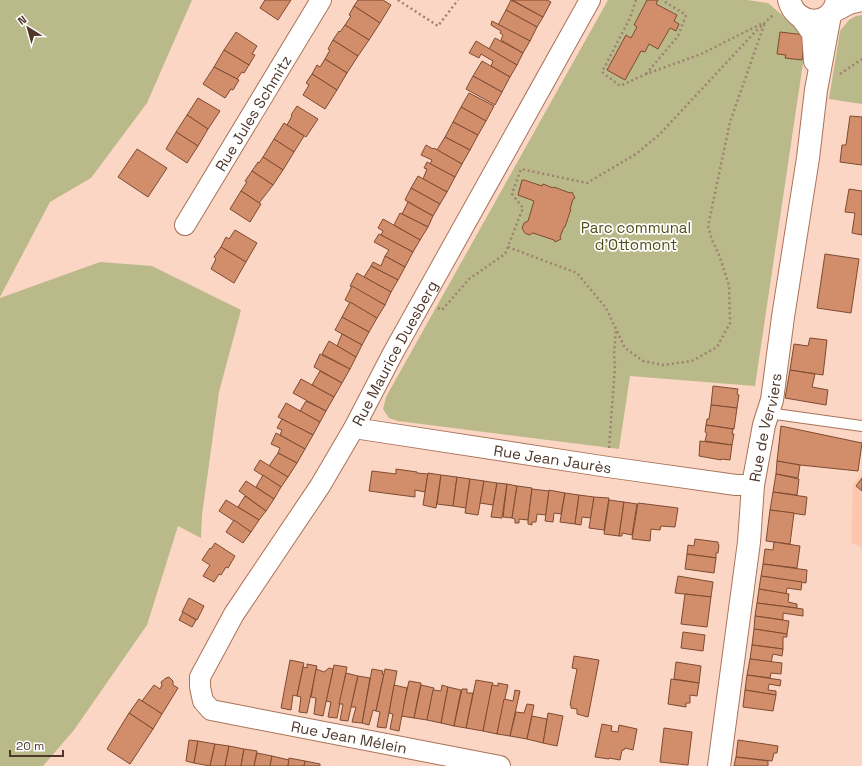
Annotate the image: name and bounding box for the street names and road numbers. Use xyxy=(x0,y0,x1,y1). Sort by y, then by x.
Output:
street label: Rue Jules Schmitz xyxy=(210,51,295,174)
street label: Rue Maurice Duesberg xyxy=(347,277,441,429)
street label: Rue de Verviers xyxy=(744,372,785,483)
street label: Rue Jean Jaurès xyxy=(492,440,613,477)
street label: Rue Jean Mélein xyxy=(289,716,409,758)

